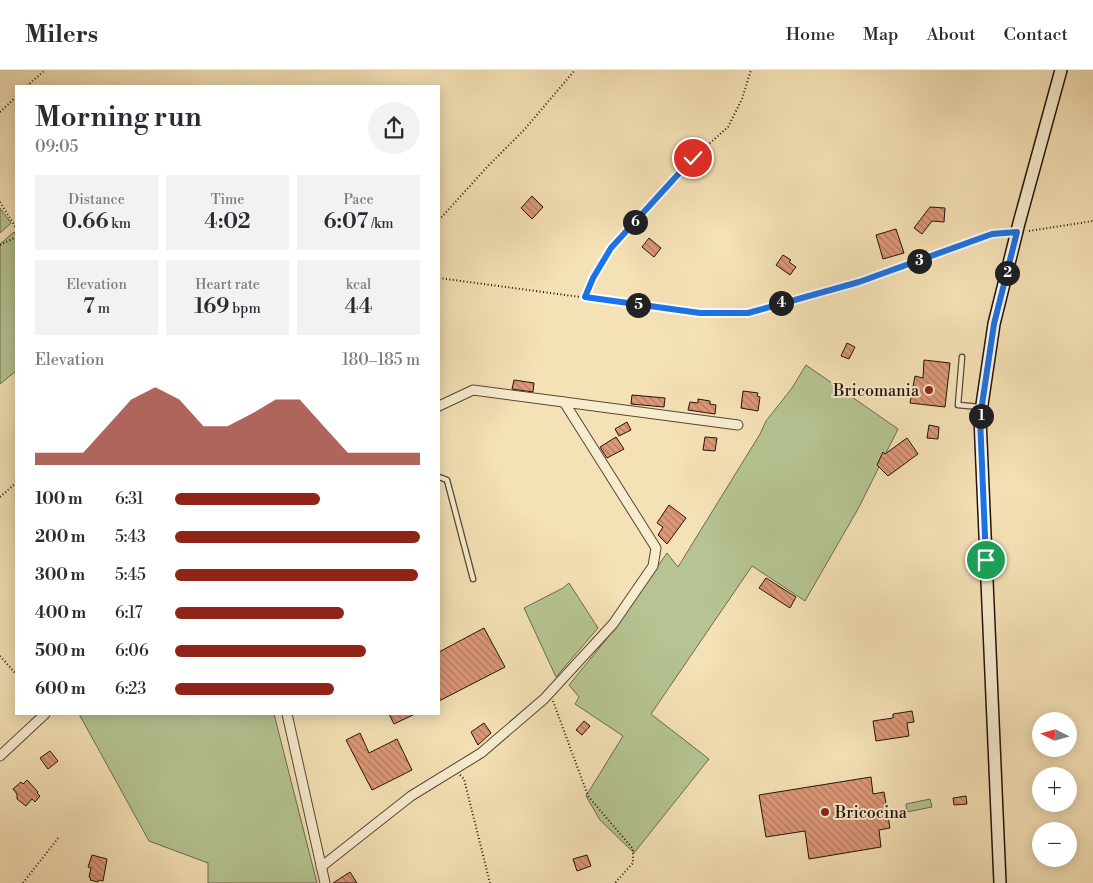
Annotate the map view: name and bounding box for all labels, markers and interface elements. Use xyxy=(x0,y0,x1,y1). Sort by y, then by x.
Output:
text: Milers xyxy=(25,20,98,50)
text: Home xyxy=(786,23,835,46)
text: Map xyxy=(863,23,899,46)
text: About xyxy=(927,23,976,46)
text: Contact xyxy=(1004,23,1068,46)
text: Morning run xyxy=(35,100,202,135)
button: share xyxy=(368,102,420,154)
text: 09:05 xyxy=(35,137,78,157)
pin xyxy=(672,137,714,179)
icon: check xyxy=(679,144,707,172)
text: Distance xyxy=(68,191,125,209)
text: Time xyxy=(211,191,244,209)
text: Pace xyxy=(343,191,374,209)
text: 0.66 xyxy=(62,209,108,235)
text: 4:02 xyxy=(204,209,251,235)
text: 6:07 xyxy=(323,209,368,235)
pin: 6 xyxy=(622,210,648,234)
text: 6 xyxy=(631,213,640,231)
text: km xyxy=(108,215,131,233)
text: /km xyxy=(368,215,394,233)
pin: 3 xyxy=(906,248,932,274)
text: 3 xyxy=(915,252,924,270)
pin: 2 xyxy=(994,260,1020,286)
text: 2 xyxy=(1003,264,1012,282)
text: Elevation xyxy=(66,276,127,294)
text: Heart rate xyxy=(195,276,260,294)
text: kcal xyxy=(346,276,371,294)
pin: 4 xyxy=(768,290,794,316)
pin: 5 xyxy=(626,292,650,318)
text: 7 xyxy=(83,294,95,320)
text: 169 xyxy=(194,294,229,320)
text: 44 xyxy=(345,294,372,320)
text: 4 xyxy=(777,294,786,312)
text: 5 xyxy=(634,296,643,314)
text: m xyxy=(95,300,110,318)
text: bpm xyxy=(229,300,261,318)
text: Elevation xyxy=(35,350,104,370)
text: 180–185 m xyxy=(342,350,420,370)
place label: Bricomania xyxy=(832,381,920,401)
marker: Bricomania xyxy=(923,384,935,396)
pin: 1 xyxy=(968,404,994,428)
text: 1 xyxy=(978,407,985,425)
text: 100 m xyxy=(35,489,83,509)
text: 6:31 xyxy=(115,489,144,509)
text: 200 m xyxy=(35,527,85,547)
text: 5:43 xyxy=(115,527,146,547)
pin xyxy=(965,539,1007,581)
icon: arrive xyxy=(972,546,1000,574)
text: 300 m xyxy=(35,565,85,585)
text: 5:45 xyxy=(115,565,146,585)
text: 400 m xyxy=(35,603,86,623)
text: 6:17 xyxy=(115,603,142,623)
text: 500 m xyxy=(35,641,85,661)
text: 6:06 xyxy=(115,641,149,661)
text: 600 m xyxy=(35,679,85,699)
text: 6:23 xyxy=(115,679,146,699)
north arrow xyxy=(1032,712,1078,758)
map controls xyxy=(1032,712,1077,867)
button: + xyxy=(1032,767,1077,812)
place label: Bricocina xyxy=(834,803,908,823)
marker: Bricocina xyxy=(819,806,831,818)
button: − xyxy=(1032,822,1077,867)

